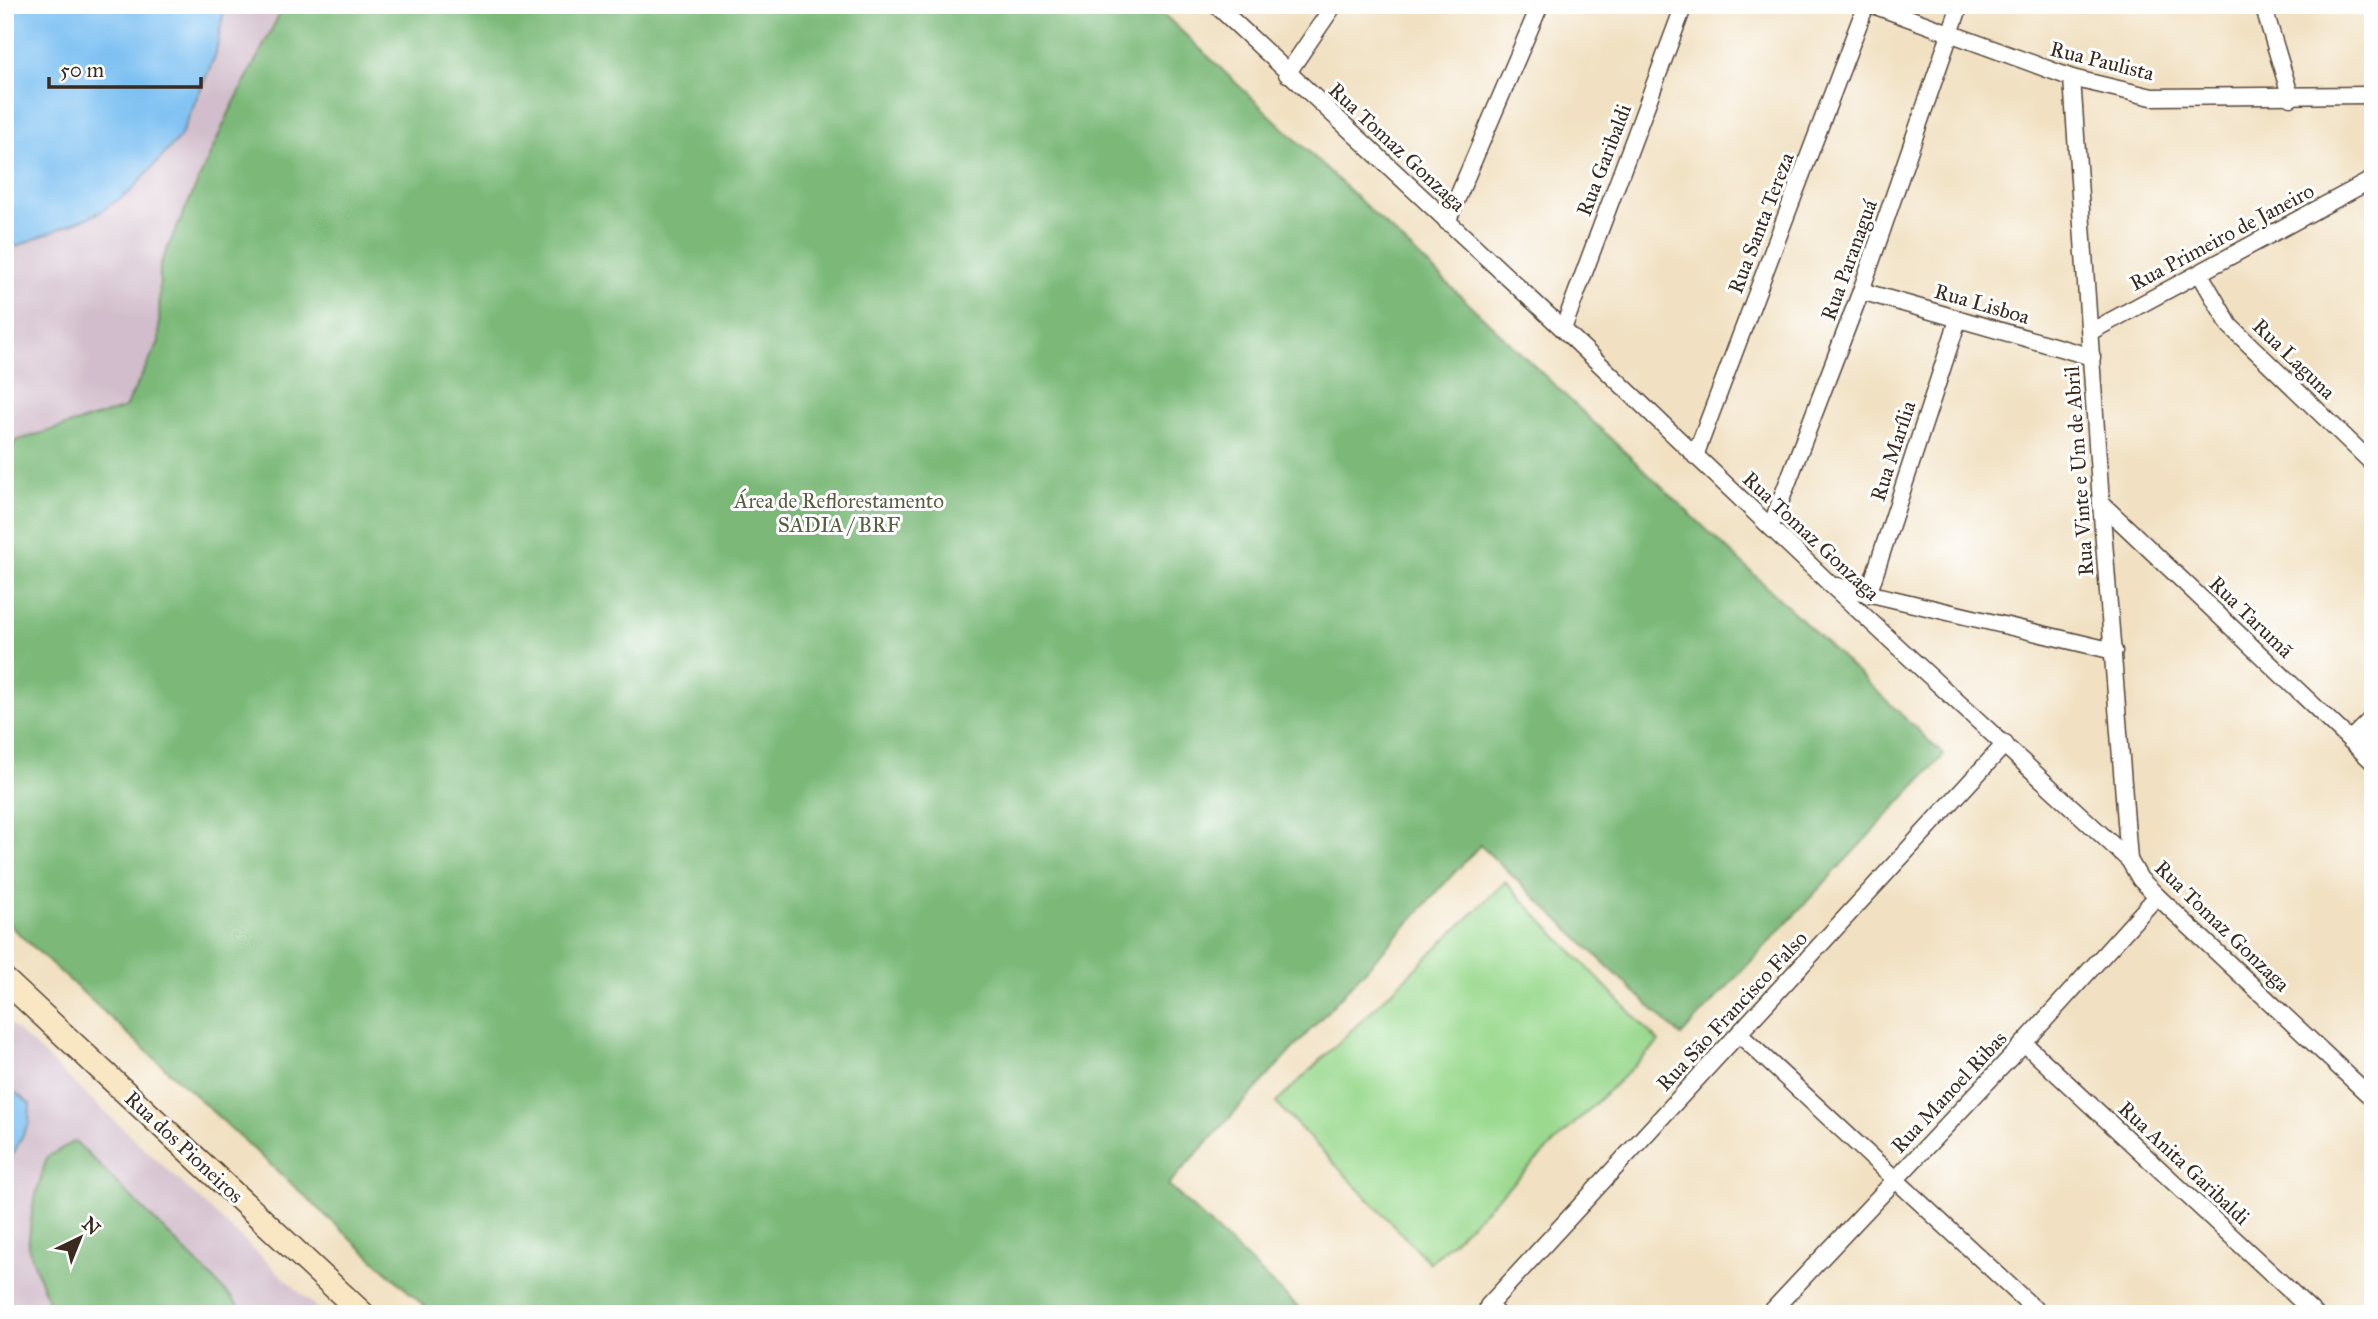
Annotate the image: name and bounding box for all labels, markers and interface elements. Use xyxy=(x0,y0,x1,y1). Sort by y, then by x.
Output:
street label: Rua Paulista xyxy=(2047,36,2157,86)
scale bar xyxy=(49,46,201,90)
text: 50 m xyxy=(60,57,105,83)
street label: Rua Tomaz Gonzaga xyxy=(1323,77,1471,217)
street label: Rua Garibaldi xyxy=(1571,100,1637,220)
street label: Rua Santa Tereza xyxy=(1722,149,1800,297)
street label: Rua Primeiro de Janeiro xyxy=(2125,177,2319,297)
street label: Rua Paranaguá xyxy=(1815,196,1883,324)
street label: Rua Lisboa xyxy=(1931,278,2033,330)
street label: Rua Laguna xyxy=(2247,313,2341,405)
street label: Rua Vinte e Um de Abril xyxy=(2059,365,2099,577)
street label: Rua Marília xyxy=(1865,398,1921,504)
street label: Rua Tomaz Gonzaga xyxy=(1737,466,1885,606)
park label: Área de Reflorestamento SADIA / BRF xyxy=(733,488,944,538)
street label: Rua Tarumã xyxy=(2204,571,2299,664)
street label: Rua Tomaz Gonzaga xyxy=(2149,855,2295,997)
street label: Rua São Francisco Falso xyxy=(1651,925,1813,1096)
street label: Rua Manoel Ribas xyxy=(1886,1025,2012,1159)
street label: Rua dos Pioneiros xyxy=(119,1085,249,1209)
street label: Rua Anita Garibaldi xyxy=(2113,1096,2255,1231)
north arrow xyxy=(46,1204,116,1274)
text: N xyxy=(78,1212,105,1240)

